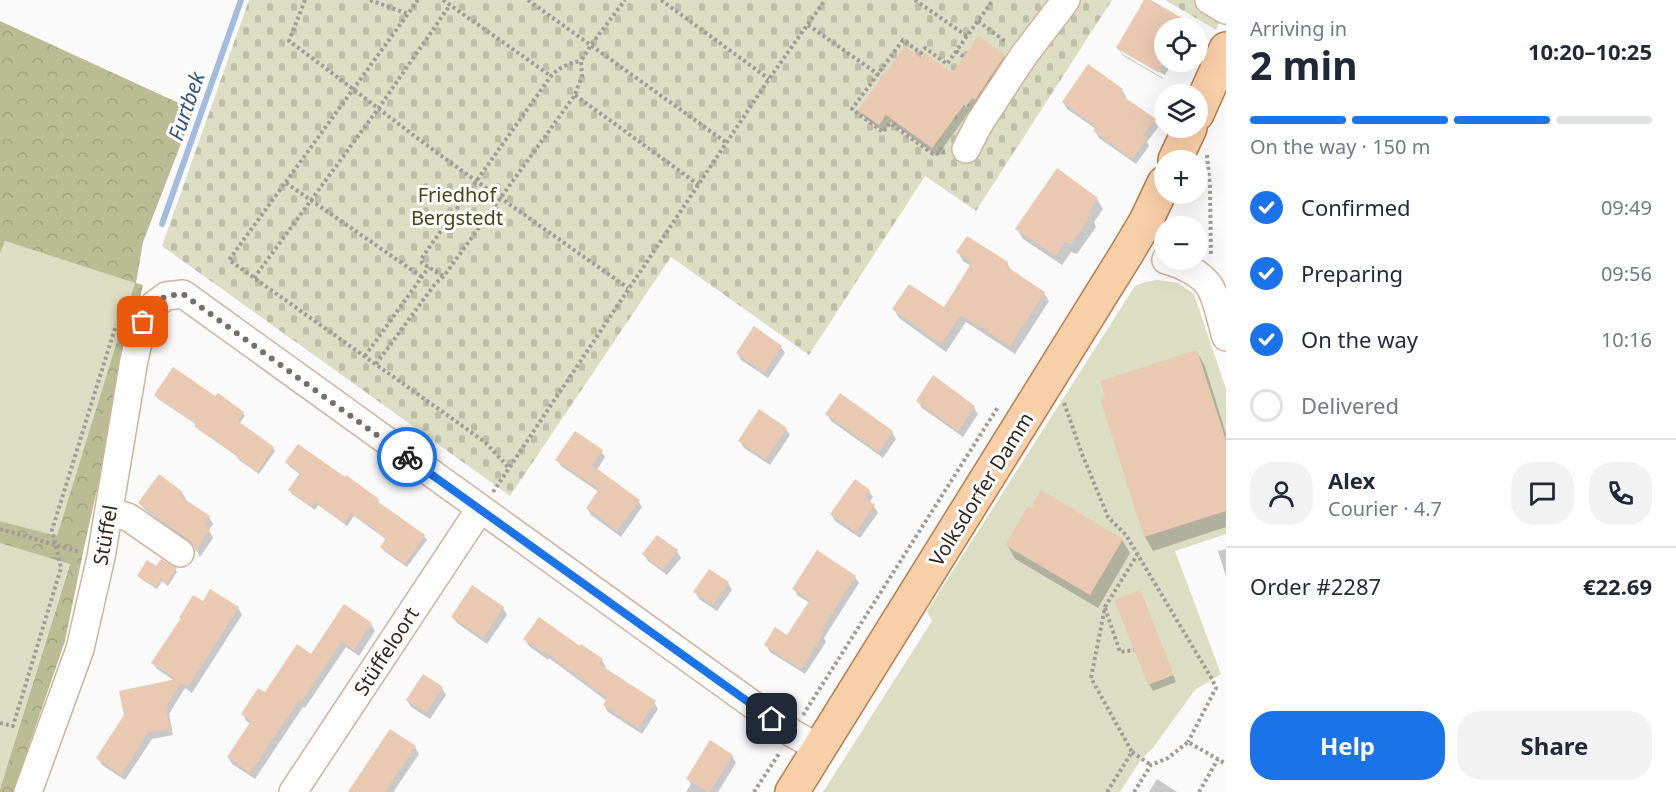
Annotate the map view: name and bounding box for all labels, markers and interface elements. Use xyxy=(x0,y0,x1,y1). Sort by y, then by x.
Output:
text: Arriving in xyxy=(1250,15,1347,42)
map controls xyxy=(1154,18,1208,270)
button: locate xyxy=(1154,18,1208,72)
text: 10:20–10:25 xyxy=(1528,36,1652,66)
text: 2 min xyxy=(1250,38,1357,91)
water label: Furtbek xyxy=(161,67,211,144)
button: layers xyxy=(1154,84,1208,138)
text: On the way · 150 m xyxy=(1250,133,1430,160)
button: + xyxy=(1154,150,1208,204)
park label: Friedhof Bergstedt xyxy=(411,181,503,231)
icon: check xyxy=(1250,191,1283,224)
text: Confirmed xyxy=(1301,192,1411,222)
text: 09:49 xyxy=(1601,194,1652,221)
button: − xyxy=(1154,216,1208,270)
icon: check xyxy=(1250,257,1283,290)
text: Preparing xyxy=(1301,258,1403,288)
text: 09:56 xyxy=(1601,260,1652,287)
pin xyxy=(117,296,168,347)
icon: bag xyxy=(126,305,159,338)
icon: check xyxy=(1250,323,1283,356)
text: On the way xyxy=(1301,324,1418,354)
text: 10:16 xyxy=(1601,326,1652,353)
text: Delivered xyxy=(1301,390,1399,420)
street label: Volksdorfer Damm xyxy=(923,407,1039,571)
courier xyxy=(377,427,437,487)
icon: bike xyxy=(391,441,424,474)
button: person xyxy=(1250,462,1313,525)
button: chat xyxy=(1511,462,1574,525)
button: phone xyxy=(1589,462,1652,525)
text: Alex xyxy=(1328,465,1375,495)
text: Courier · 4.7 xyxy=(1328,495,1442,522)
street label: Stüffel xyxy=(86,503,124,567)
text: Order #2287 xyxy=(1250,571,1381,601)
text: €22.69 xyxy=(1583,571,1652,601)
street label: Stüffeloort xyxy=(347,602,425,700)
pin xyxy=(746,693,797,744)
icon: home xyxy=(755,702,788,735)
button: Help xyxy=(1250,711,1445,780)
button: Share xyxy=(1457,711,1652,780)

